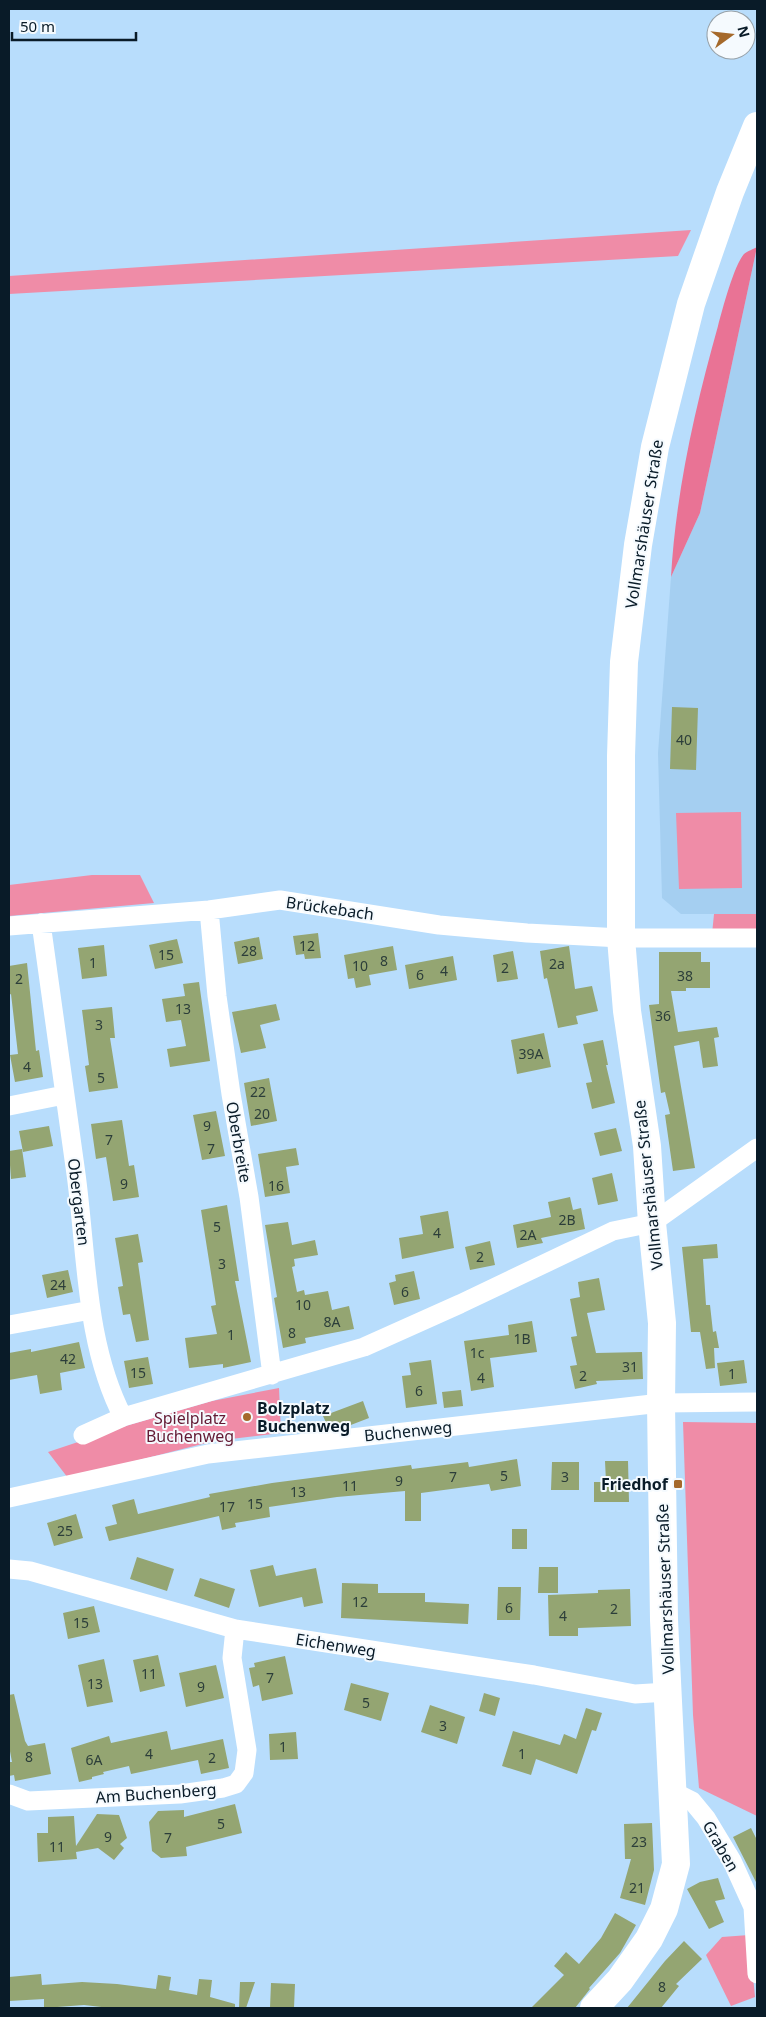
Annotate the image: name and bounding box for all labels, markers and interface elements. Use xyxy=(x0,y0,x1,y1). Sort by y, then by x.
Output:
scale bar xyxy=(12,10,136,42)
north arrow xyxy=(706,10,756,60)
text: 50 m xyxy=(20,16,55,36)
text: N xyxy=(733,24,755,39)
street label: Vollmarshäuser Straße xyxy=(620,438,668,610)
house number: 40 xyxy=(676,730,692,749)
street label: Brückebach xyxy=(285,891,375,925)
house number: 12 xyxy=(299,936,315,955)
house number: 28 xyxy=(241,941,257,960)
house number: 15 xyxy=(158,945,174,964)
house number: 8 xyxy=(380,951,388,970)
house number: 1 xyxy=(89,953,97,972)
house number: 2a xyxy=(549,954,565,973)
house number: 10 xyxy=(352,956,368,975)
house number: 2 xyxy=(501,958,509,977)
house number: 4 xyxy=(440,961,448,980)
house number: 6 xyxy=(416,965,424,984)
house number: 38 xyxy=(677,966,693,985)
house number: 2 xyxy=(15,969,23,988)
house number: 13 xyxy=(175,999,191,1018)
house number: 36 xyxy=(655,1006,671,1025)
house number: 3 xyxy=(95,1015,103,1034)
house number: 39A xyxy=(519,1044,544,1063)
house number: 4 xyxy=(23,1057,31,1076)
house number: 5 xyxy=(97,1068,105,1087)
house number: 22 xyxy=(250,1082,266,1101)
street label: Vollmarshäuser Straße xyxy=(628,1099,668,1271)
street label: Oberbreite xyxy=(221,1100,257,1184)
house number: 20 xyxy=(254,1104,270,1123)
house number: 9 xyxy=(203,1116,211,1135)
house number: 7 xyxy=(105,1130,113,1149)
house number: 7 xyxy=(207,1139,215,1158)
street label: Obergarten xyxy=(63,1157,95,1247)
house number: 9 xyxy=(120,1174,128,1193)
house number: 16 xyxy=(268,1176,284,1195)
house number: 2B xyxy=(558,1210,576,1229)
house number: 5 xyxy=(213,1217,221,1236)
house number: 4 xyxy=(433,1223,441,1242)
house number: 2A xyxy=(520,1225,537,1244)
house number: 2 xyxy=(476,1247,484,1266)
house number: 3 xyxy=(218,1254,226,1273)
house number: 24 xyxy=(50,1275,66,1294)
house number: 6 xyxy=(401,1282,409,1301)
house number: 10 xyxy=(295,1295,311,1314)
house number: 8A xyxy=(324,1312,341,1331)
house number: 8 xyxy=(288,1323,296,1342)
house number: 1 xyxy=(227,1325,235,1344)
house number: 1B xyxy=(513,1329,531,1348)
house number: 1c xyxy=(470,1343,485,1362)
house number: 42 xyxy=(60,1349,76,1368)
house number: 31 xyxy=(622,1357,638,1376)
house number: 15 xyxy=(130,1363,146,1382)
house number: 1 xyxy=(728,1364,736,1383)
house number: 2 xyxy=(579,1366,587,1385)
house number: 4 xyxy=(477,1368,485,1387)
house number: 6 xyxy=(415,1381,423,1400)
place label: Bolzplatz Buchenweg xyxy=(257,1397,350,1437)
park label: Spielplatz Buchenweg xyxy=(146,1407,234,1447)
marker: Bolzplatz Buchenweg xyxy=(241,1411,253,1423)
street label: Buchenweg xyxy=(363,1415,453,1447)
house number: 5 xyxy=(500,1466,508,1485)
house number: 7 xyxy=(449,1467,457,1486)
house number: 3 xyxy=(561,1467,569,1486)
house number: 9 xyxy=(395,1471,403,1490)
place label: Friedhof xyxy=(601,1473,669,1495)
house number: 11 xyxy=(342,1476,358,1495)
marker: Friedhof xyxy=(672,1478,684,1490)
house number: 13 xyxy=(290,1482,306,1501)
house number: 15 xyxy=(247,1494,263,1513)
house number: 17 xyxy=(219,1497,235,1516)
street label: Vollmarshäuser Straße xyxy=(651,1503,679,1675)
house number: 25 xyxy=(57,1521,73,1540)
house number: 12 xyxy=(352,1592,368,1611)
house number: 6 xyxy=(505,1598,513,1617)
house number: 2 xyxy=(610,1599,618,1618)
house number: 4 xyxy=(559,1606,567,1625)
house number: 15 xyxy=(73,1613,89,1632)
street label: Eichenweg xyxy=(294,1628,378,1662)
house number: 11 xyxy=(141,1664,157,1683)
house number: 7 xyxy=(266,1668,274,1687)
house number: 13 xyxy=(87,1674,103,1693)
house number: 9 xyxy=(197,1677,205,1696)
house number: 5 xyxy=(362,1693,370,1712)
house number: 3 xyxy=(439,1716,447,1735)
house number: 1 xyxy=(279,1737,287,1756)
house number: 4 xyxy=(145,1744,153,1763)
house number: 1 xyxy=(518,1744,526,1763)
house number: 8 xyxy=(25,1747,33,1766)
house number: 2 xyxy=(208,1748,216,1767)
house number: 6A xyxy=(86,1750,103,1769)
street label: Am Buchenberg xyxy=(95,1778,217,1808)
house number: 5 xyxy=(217,1814,225,1833)
street label: Graben xyxy=(698,1816,744,1876)
house number: 9 xyxy=(104,1827,112,1846)
house number: 7 xyxy=(164,1828,172,1847)
house number: 23 xyxy=(631,1832,647,1851)
house number: 11 xyxy=(49,1837,65,1856)
house number: 21 xyxy=(629,1878,645,1897)
house number: 8 xyxy=(658,1977,666,1996)

